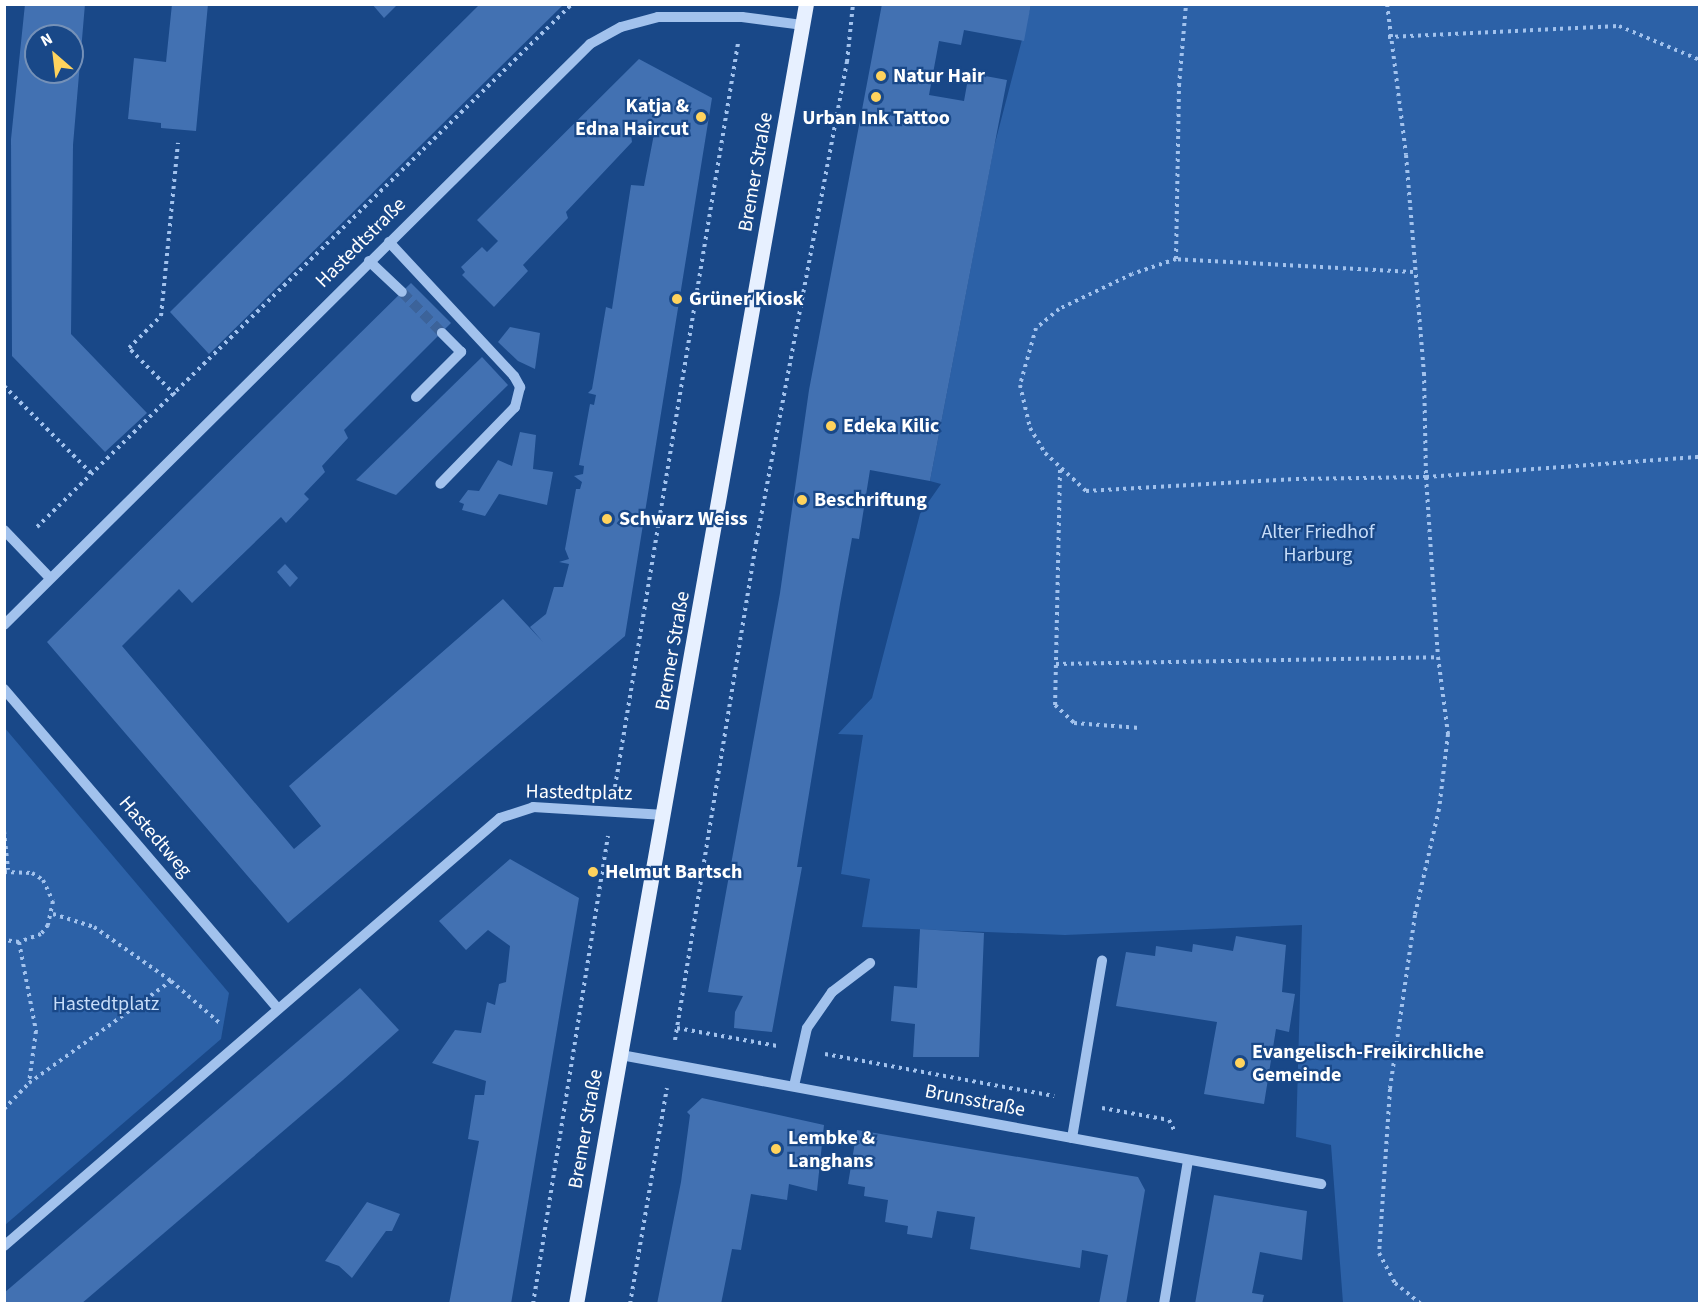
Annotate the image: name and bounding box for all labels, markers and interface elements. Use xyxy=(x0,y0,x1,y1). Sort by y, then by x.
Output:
north arrow xyxy=(24,24,84,84)
text: N xyxy=(37,28,56,52)
place label: Natur Hair xyxy=(893,64,985,88)
marker: Natur Hair xyxy=(874,69,888,83)
marker: Urban Ink Tattoo xyxy=(869,90,883,104)
place label: Katja & Edna Haircut xyxy=(575,94,689,141)
place label: Urban Ink Tattoo xyxy=(802,106,950,130)
marker: Katja & Edna Haircut xyxy=(694,110,708,124)
street label: Bremer Straße xyxy=(734,110,778,234)
street label: Hastedtstraße xyxy=(311,193,411,293)
place label: Grüner Kiosk xyxy=(689,287,803,311)
marker: Grüner Kiosk xyxy=(670,292,684,306)
place label: Edeka Kilic xyxy=(843,414,939,438)
marker: Edeka Kilic xyxy=(824,419,838,433)
place label: Beschriftung xyxy=(814,488,927,512)
marker: Beschriftung xyxy=(795,493,809,507)
place label: Schwarz Weiss xyxy=(619,507,748,531)
marker: Schwarz Weiss xyxy=(600,512,614,526)
park label: Alter Friedhof Harburg xyxy=(1261,520,1375,567)
street label: Bremer Straße xyxy=(651,589,695,713)
street label: Hastedtplatz xyxy=(525,780,633,806)
street label: Hastedtweg xyxy=(113,792,197,882)
place label: Helmut Bartsch xyxy=(605,860,742,884)
marker: Helmut Bartsch xyxy=(586,865,600,879)
park label: Hastedtplatz xyxy=(53,992,159,1016)
place label: Evangelisch-Freikirchliche Gemeinde xyxy=(1252,1040,1484,1087)
marker: Evangelisch-Freikirchliche Gemeinde xyxy=(1233,1056,1247,1070)
street label: Bremer Straße xyxy=(564,1067,608,1191)
street label: Brunsstraße xyxy=(923,1080,1027,1122)
place label: Lembke & Langhans xyxy=(788,1126,875,1173)
marker: Lembke & Langhans xyxy=(769,1142,783,1156)

